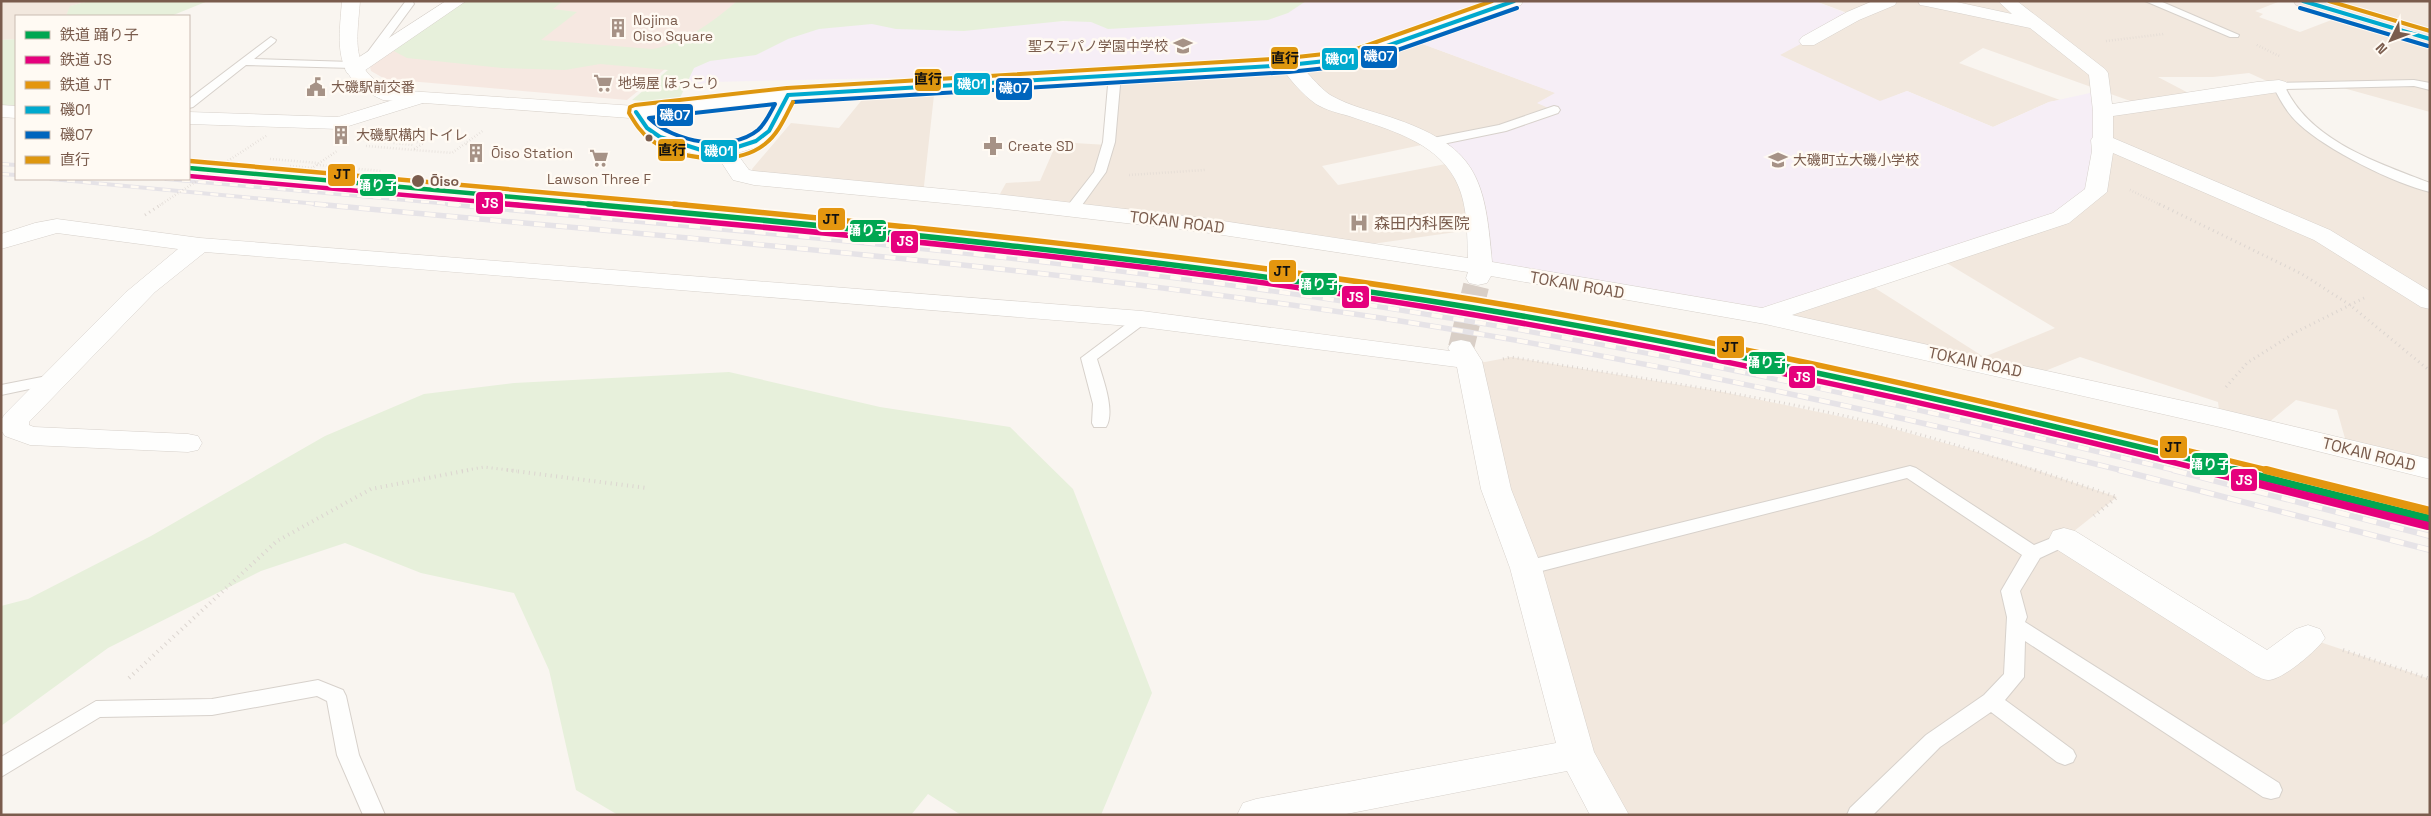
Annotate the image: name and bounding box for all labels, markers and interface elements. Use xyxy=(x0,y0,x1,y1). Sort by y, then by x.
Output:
place label: Nojima Oiso Square xyxy=(633,11,713,45)
legend xyxy=(15,15,190,180)
north arrow xyxy=(2366,15,2416,65)
building icon: Nojima Oiso Square xyxy=(607,17,629,39)
text: 鉄道 踊り子 xyxy=(60,25,139,44)
school or university icon: 聖ステパノ学園中学校 xyxy=(1172,35,1194,57)
place label: 聖ステパノ学園中学校 xyxy=(1028,37,1168,55)
text: N xyxy=(2372,39,2391,58)
line badge: 磯07 xyxy=(1360,45,1398,69)
line badge: 直行 xyxy=(1270,46,1299,70)
line badge: 磯01 xyxy=(1321,47,1359,71)
text: 磯07 xyxy=(1363,47,1395,65)
text: 直行 xyxy=(1271,49,1299,67)
text: 鉄道 JS xyxy=(60,50,112,69)
text: 磯01 xyxy=(1324,50,1355,68)
line badge: 直行 xyxy=(914,68,942,92)
text: 直行 xyxy=(914,70,942,88)
supermarket icon: 地場屋 ほっこり xyxy=(592,72,614,94)
line badge: 磯01 xyxy=(953,72,991,96)
place label: 地場屋 ほっこり xyxy=(618,74,720,92)
text: 鉄道 JT xyxy=(60,75,112,94)
text: 磯01 xyxy=(956,75,987,93)
public building icon: 大磯駅前交番 xyxy=(305,76,327,98)
line badge: 磯07 xyxy=(995,77,1033,101)
place label: 大磯駅前交番 xyxy=(331,78,415,96)
text: 磯07 xyxy=(998,79,1030,97)
text: 磯01 xyxy=(60,100,91,119)
line badge: 磯07 xyxy=(656,103,694,127)
text: 磯07 xyxy=(659,106,691,124)
building icon: 大磯駅構内トイレ xyxy=(330,124,352,146)
text: 磯07 xyxy=(60,125,93,144)
place label: 大磯駅構内トイレ xyxy=(356,126,468,144)
unlabelled marker xyxy=(644,133,654,143)
pharmacy icon: Create SD xyxy=(982,135,1004,157)
place label: Create SD xyxy=(1008,137,1074,155)
line badge: 直行 xyxy=(657,138,686,162)
line badge: 磯01 xyxy=(700,139,738,163)
text: 直行 xyxy=(658,141,686,159)
building icon: Ōiso Station xyxy=(465,142,487,164)
text: 磯01 xyxy=(703,142,734,160)
place label: Ōiso Station xyxy=(491,144,573,162)
supermarket icon: Lawson Three F xyxy=(588,147,610,169)
school or university icon: 大磯町立大磯小学校 xyxy=(1767,149,1789,171)
text: 直行 xyxy=(60,150,90,169)
place label: 大磯町立大磯小学校 xyxy=(1793,151,1919,169)
line badge: JT xyxy=(327,163,356,187)
text: JT xyxy=(334,165,350,183)
place label: Lawson Three F xyxy=(547,170,652,188)
place label: Ōiso xyxy=(430,172,459,190)
line badge: 踊り子 xyxy=(359,173,397,197)
marker: Ōiso xyxy=(410,173,426,189)
text: 踊り子 xyxy=(357,176,399,194)
line badge: JS xyxy=(475,191,504,215)
text: JS xyxy=(481,194,499,212)
street label: TOKAN ROAD xyxy=(1128,206,1226,238)
line badge: JT xyxy=(817,207,846,231)
text: JT xyxy=(823,210,839,228)
hospital icon: 森田内科医院 xyxy=(1348,212,1370,234)
place label: 森田内科医院 xyxy=(1374,213,1470,234)
line badge: 踊り子 xyxy=(849,219,887,243)
text: 踊り子 xyxy=(847,221,889,239)
line badge: JS xyxy=(890,230,919,254)
text: JS xyxy=(896,232,914,250)
line badge: JT xyxy=(1268,259,1297,283)
text: JT xyxy=(1274,262,1290,280)
street label: TOKAN ROAD xyxy=(1528,266,1626,304)
line badge: 踊り子 xyxy=(1300,272,1338,296)
text: 踊り子 xyxy=(1298,275,1340,293)
line badge: JS xyxy=(1341,285,1370,309)
text: JS xyxy=(1346,288,1364,306)
line badge: JT xyxy=(1716,335,1745,359)
text: JT xyxy=(1722,338,1738,356)
street label: TOKAN ROAD xyxy=(1926,342,2024,382)
line badge: 踊り子 xyxy=(1748,351,1786,375)
text: 踊り子 xyxy=(1746,353,1788,371)
line badge: JS xyxy=(1788,365,1816,389)
text: JS xyxy=(1793,368,1811,386)
street label: TOKAN ROAD xyxy=(2320,432,2418,476)
line badge: JT xyxy=(2159,435,2188,459)
text: JT xyxy=(2165,438,2181,456)
line badge: 踊り子 xyxy=(2191,452,2229,476)
text: 踊り子 xyxy=(2189,455,2231,473)
line badge: JS xyxy=(2230,468,2258,492)
text: JS xyxy=(2235,471,2253,489)

